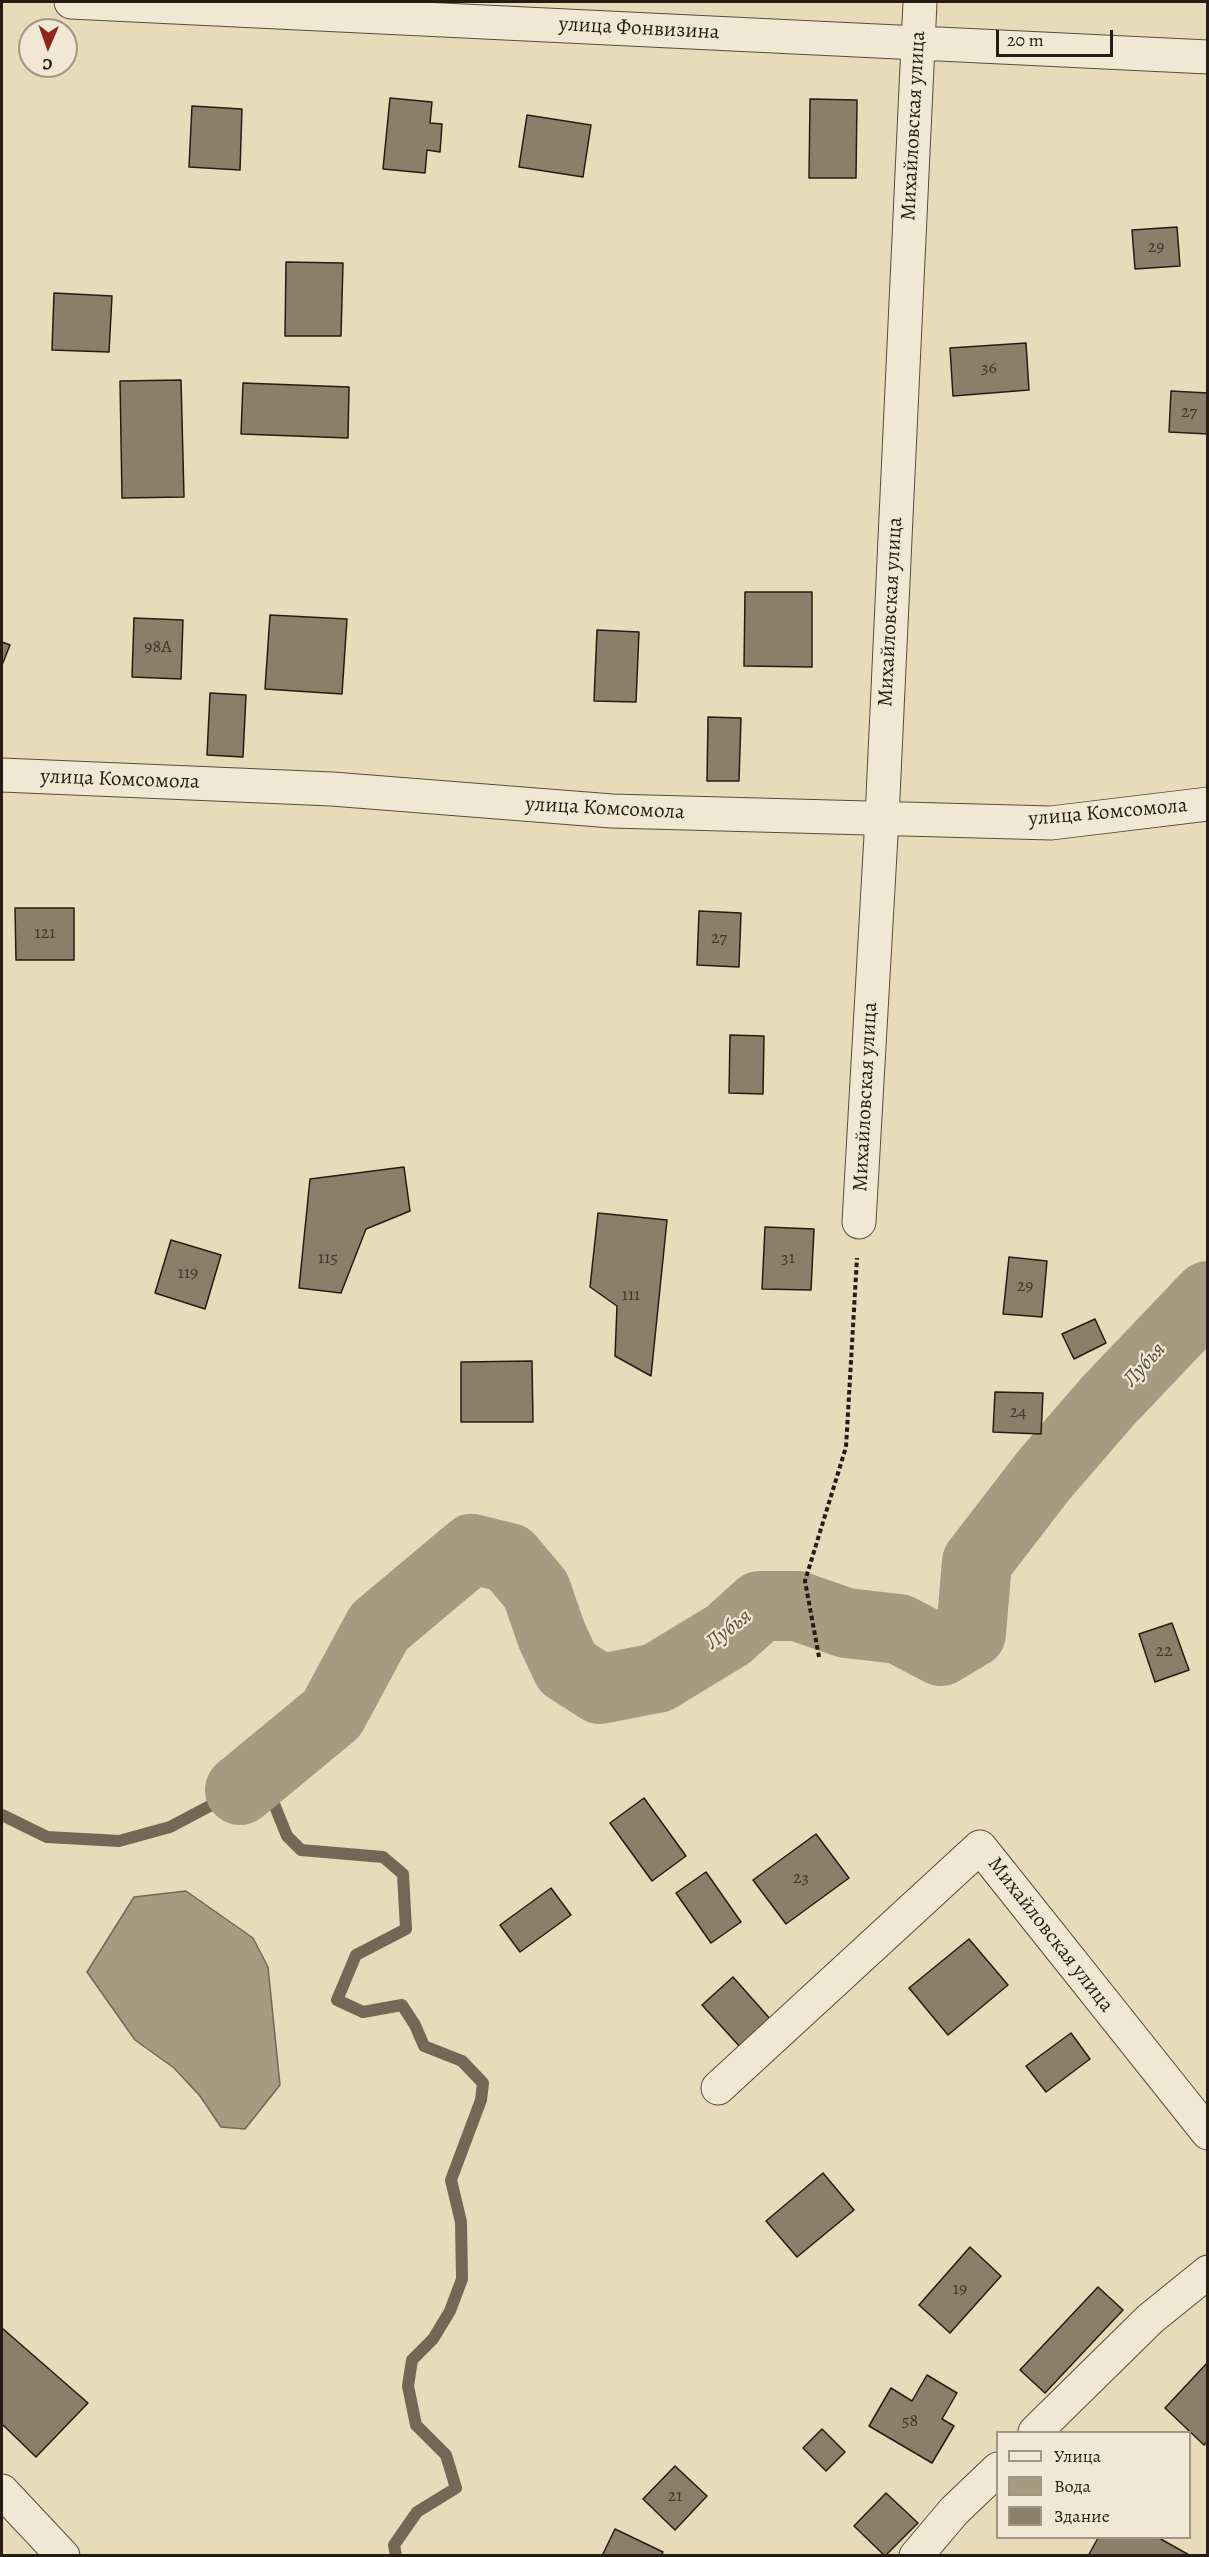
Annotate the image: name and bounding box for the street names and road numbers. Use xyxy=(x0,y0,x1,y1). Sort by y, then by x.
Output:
street label: улица Фонвизина xyxy=(558,12,720,46)
street label: Михайловская улица xyxy=(896,30,932,222)
street label: Михайловская улица xyxy=(873,516,909,708)
street label: улица Комсомола xyxy=(40,765,200,795)
street label: улица Комсомола xyxy=(525,792,685,826)
street label: улица Комсомола xyxy=(1027,793,1189,833)
street label: Михайловская улица xyxy=(848,1001,884,1193)
street label: Михайловская улица xyxy=(982,1852,1118,2018)

